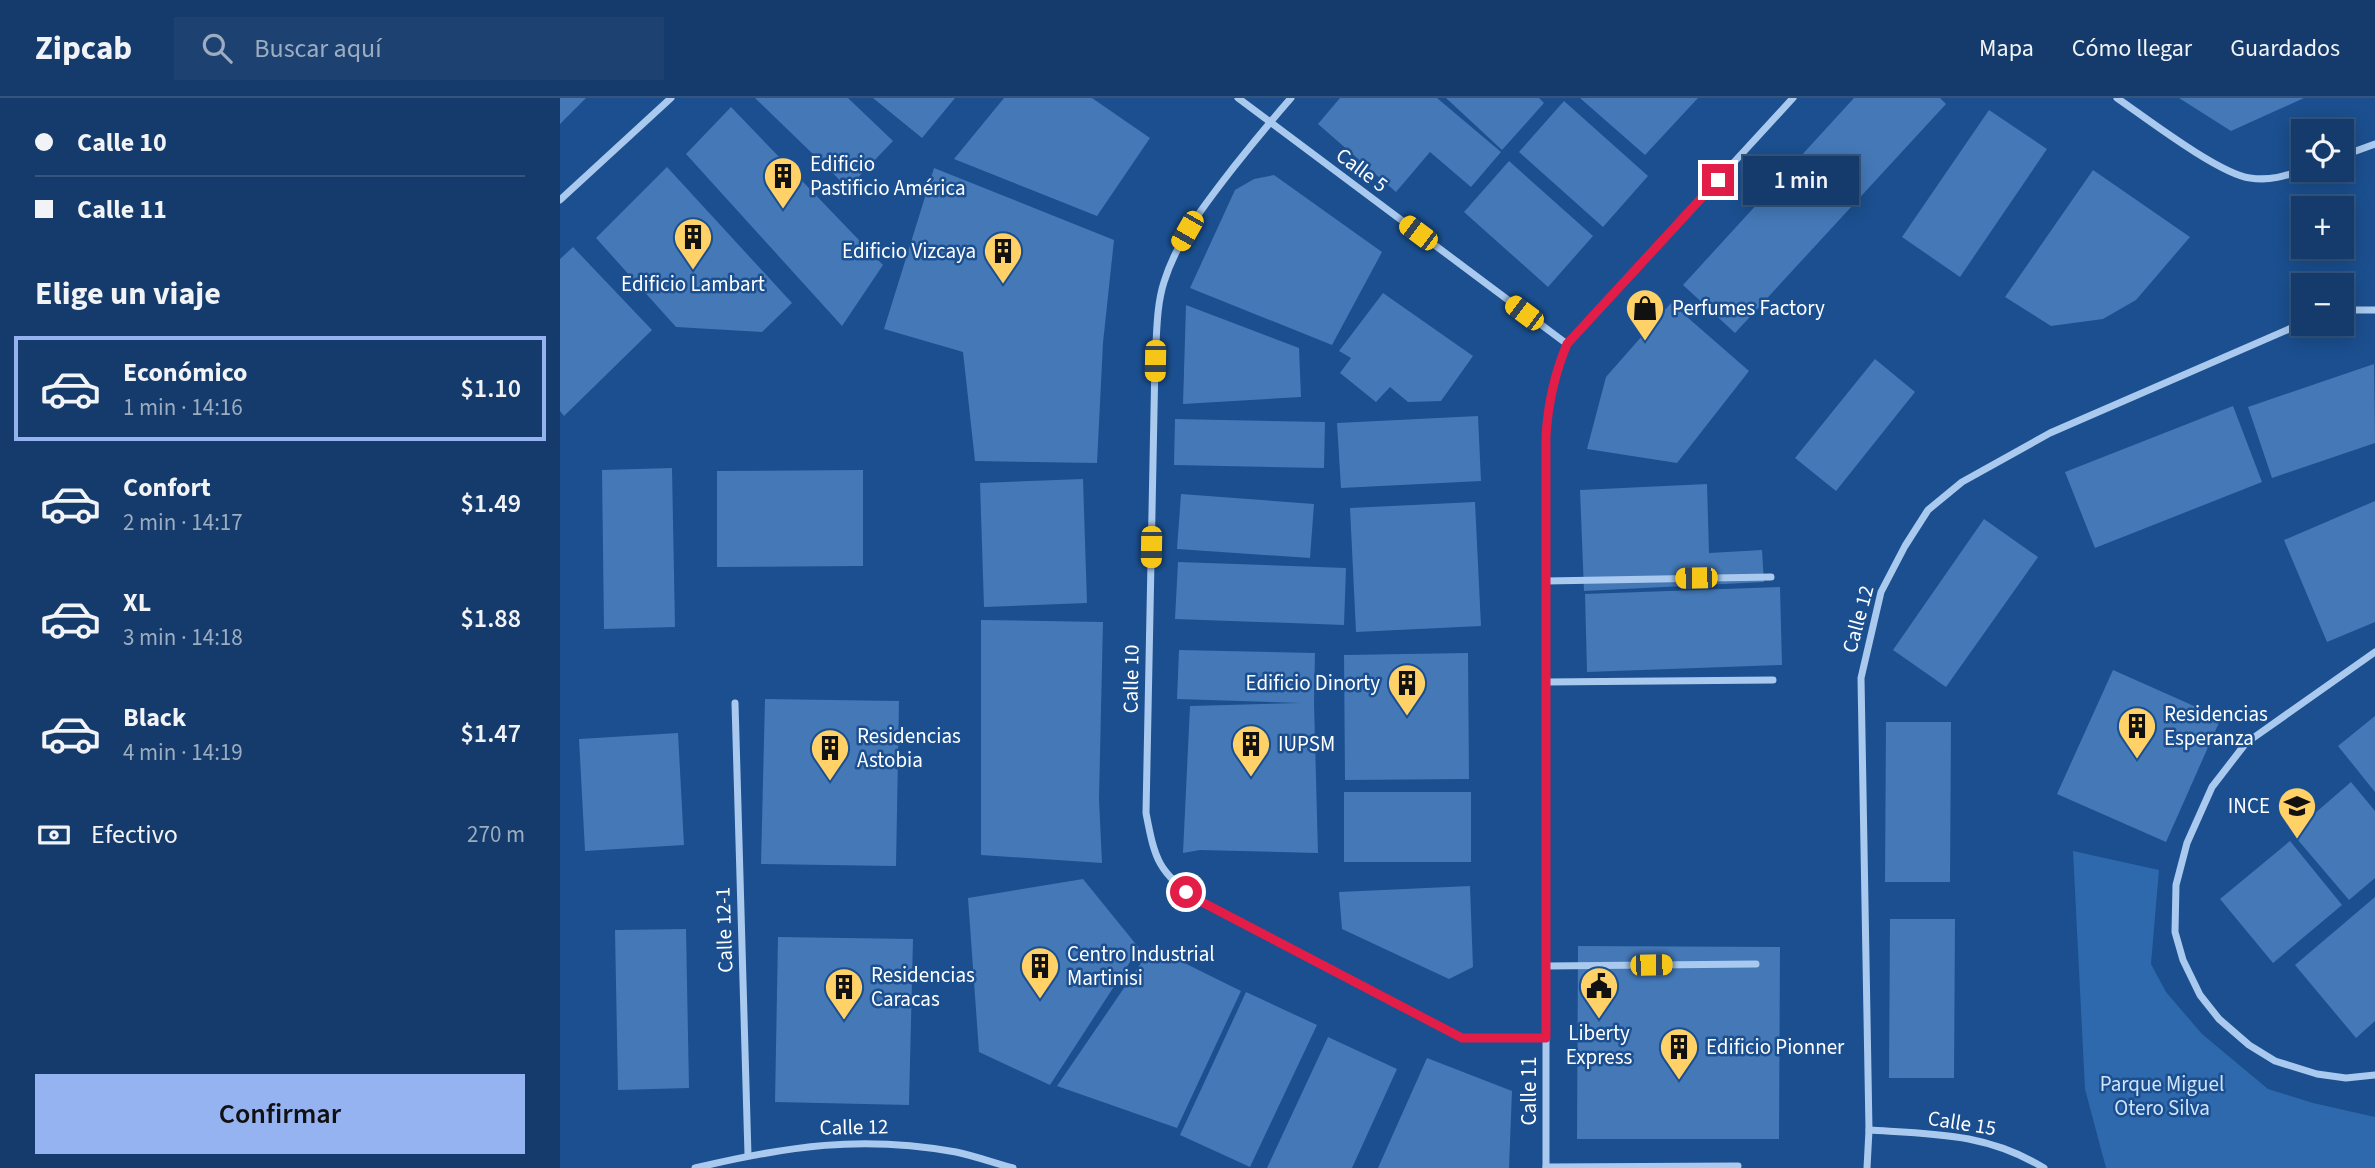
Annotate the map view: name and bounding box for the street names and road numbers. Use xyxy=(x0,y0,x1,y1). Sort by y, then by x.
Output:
street label: Calle 5 xyxy=(1330,140,1394,200)
street label: Calle 12 xyxy=(1835,582,1881,656)
street label: Calle 10 xyxy=(1115,644,1147,714)
street label: Calle 12-1 xyxy=(708,887,740,973)
street label: Calle 11 xyxy=(1514,1057,1544,1125)
street label: Calle 15 xyxy=(1926,1103,1998,1143)
street label: Calle 12 xyxy=(819,1111,889,1143)

